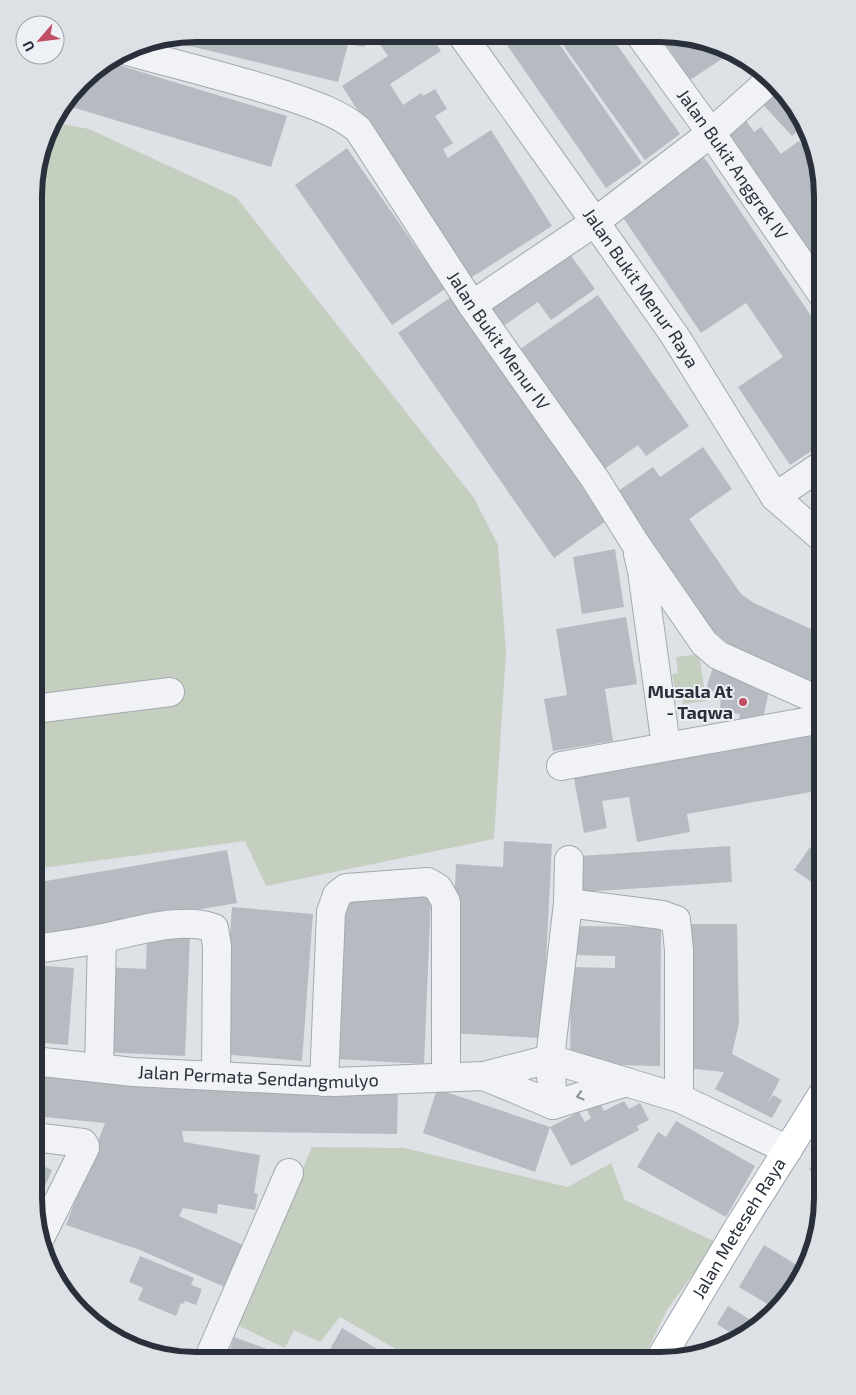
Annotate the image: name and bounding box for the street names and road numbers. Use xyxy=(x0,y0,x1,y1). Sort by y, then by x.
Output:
street label: Jalan Bukit Anggrek IV xyxy=(673,84,793,243)
street label: Jalan Bukit Menur Raya xyxy=(579,204,704,372)
street label: Jalan Bukit Menur IV xyxy=(443,267,555,414)
street label: Jalan Permata Sendangmulyo xyxy=(137,1060,379,1092)
street label: Jalan Meteseh Raya xyxy=(687,1153,790,1302)

